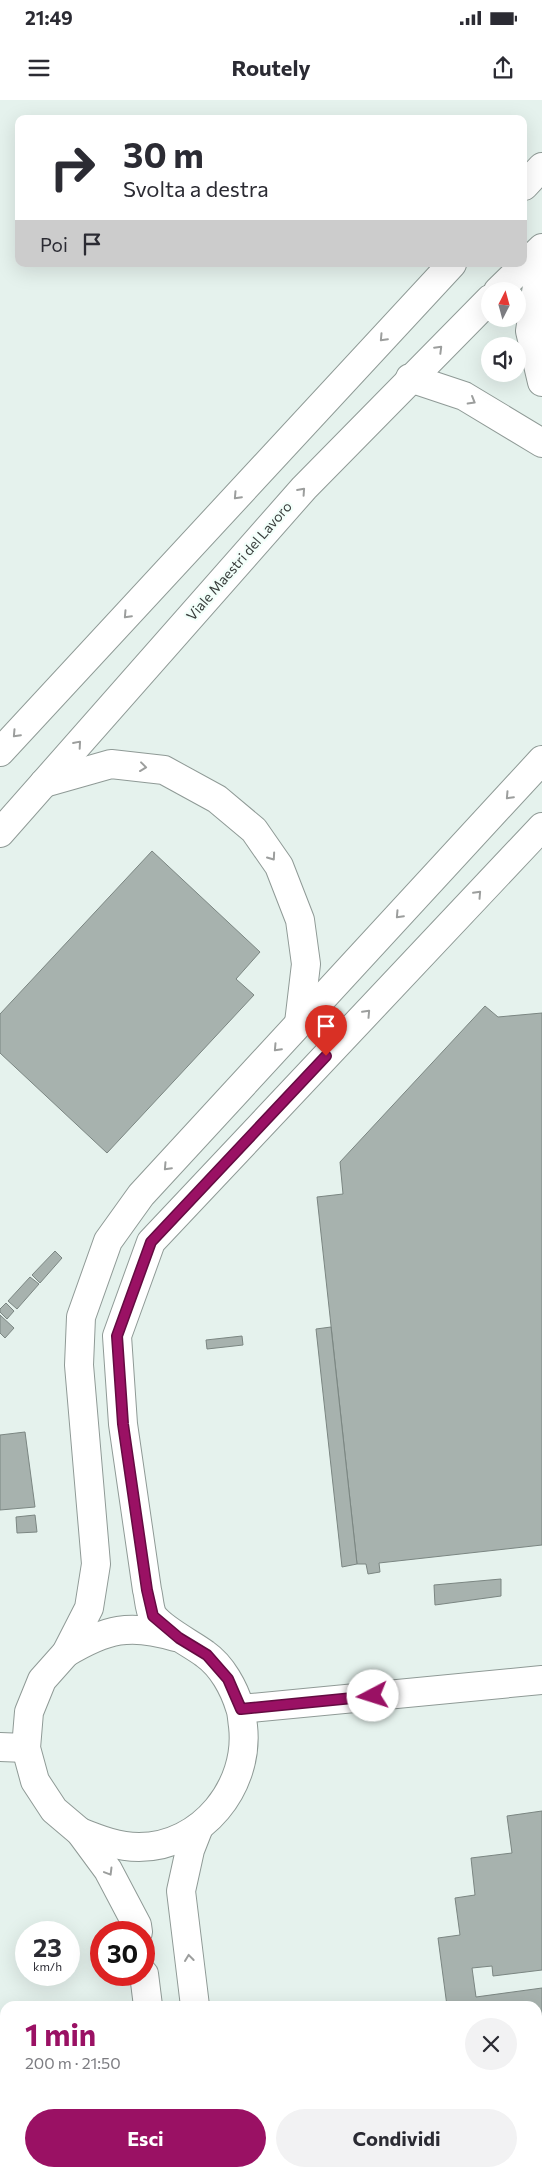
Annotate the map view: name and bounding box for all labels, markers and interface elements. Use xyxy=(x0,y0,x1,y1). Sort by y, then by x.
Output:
text: 21:49 xyxy=(25,6,73,29)
icon: menu xyxy=(25,54,53,82)
text: Routely xyxy=(232,54,310,81)
icon: share xyxy=(489,54,517,82)
text: 30 m xyxy=(123,132,204,175)
icon: right xyxy=(40,135,105,200)
text: Svolta a destra xyxy=(123,175,269,202)
icon: arrive xyxy=(78,230,106,258)
text: Poi xyxy=(40,233,68,256)
north arrow xyxy=(481,282,526,328)
map controls xyxy=(481,282,526,382)
one-way arrow xyxy=(380,332,389,341)
button: sound xyxy=(481,337,526,382)
one-way arrow xyxy=(434,346,443,355)
one-way arrow xyxy=(467,394,476,404)
one-way arrow xyxy=(296,487,305,496)
one-way arrow xyxy=(234,490,243,499)
street label: Viale Maestri del Lavoro xyxy=(182,498,295,624)
one-way arrow xyxy=(124,609,133,618)
one-way arrow xyxy=(13,729,22,738)
one-way arrow xyxy=(73,741,81,750)
one-way arrow xyxy=(139,761,147,772)
one-way arrow xyxy=(506,790,515,799)
one-way arrow xyxy=(266,851,275,861)
one-way arrow xyxy=(473,891,482,900)
one-way arrow xyxy=(396,910,405,919)
pin xyxy=(305,1005,347,1056)
one-way arrow xyxy=(361,1009,370,1018)
icon: arrive xyxy=(312,1012,340,1040)
one-way arrow xyxy=(274,1042,283,1051)
one-way arrow xyxy=(164,1162,173,1171)
position arrow xyxy=(346,1669,398,1721)
one-way arrow xyxy=(102,1866,112,1875)
speed limit sign: 30 xyxy=(90,1921,155,1986)
text: 23 xyxy=(33,1932,62,1962)
one-way arrow xyxy=(184,1954,195,1962)
text: km/h xyxy=(33,1959,62,1973)
text: 1 min xyxy=(25,2015,96,2052)
button: close xyxy=(465,2018,517,2070)
text: 200 m · 21:50 xyxy=(25,2053,121,2072)
button: Esci xyxy=(25,2109,266,2167)
button: Condividi xyxy=(276,2109,517,2167)

